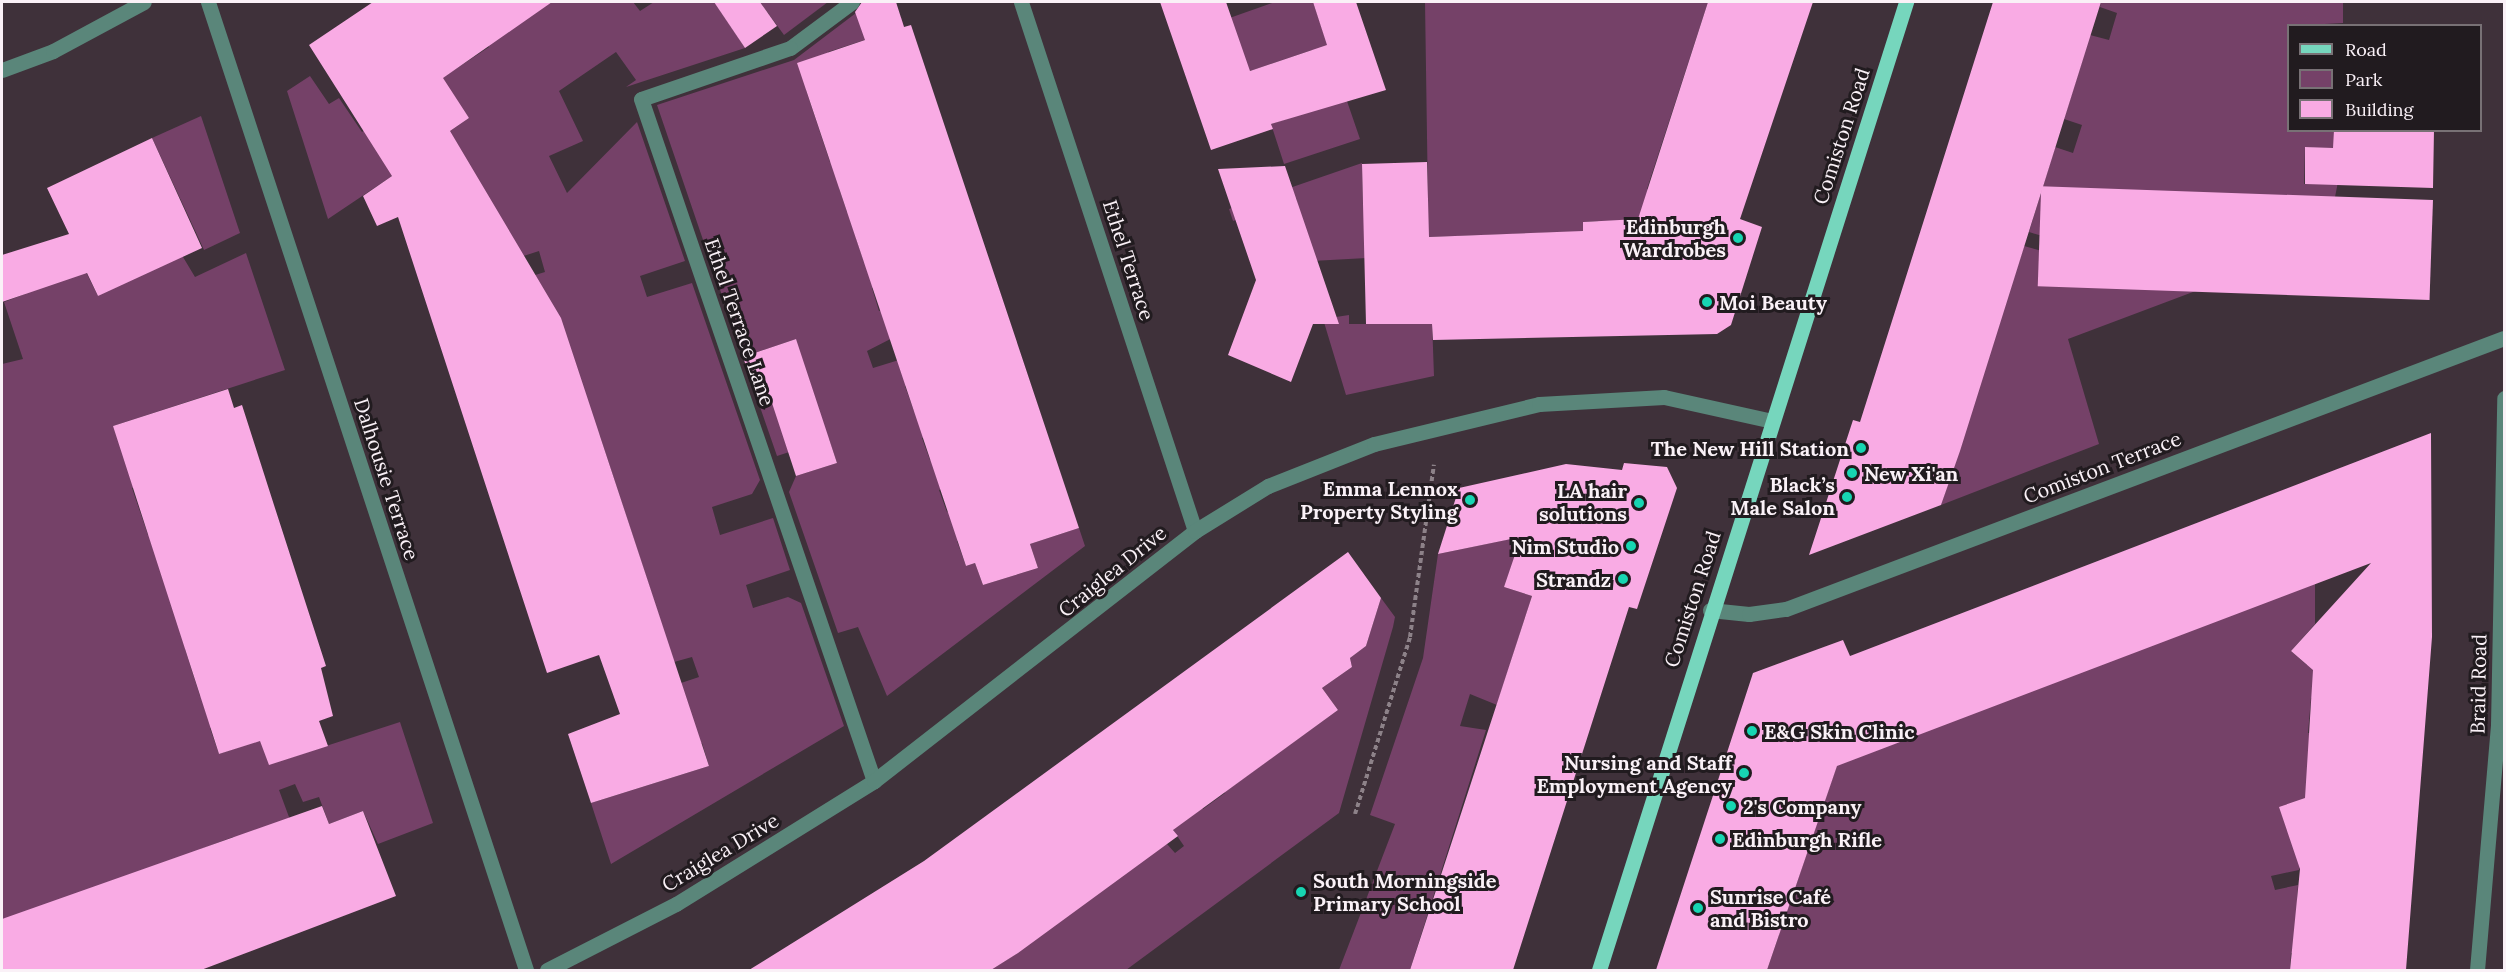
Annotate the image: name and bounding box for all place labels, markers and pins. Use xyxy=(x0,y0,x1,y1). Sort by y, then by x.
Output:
place label: Edinburgh Wardrobes xyxy=(1623,214,1726,261)
marker: Edinburgh Wardrobes xyxy=(1731,231,1745,245)
place label: Moi Beauty xyxy=(1719,290,1827,314)
marker: Moi Beauty xyxy=(1700,295,1714,309)
place label: The New Hill Station xyxy=(1651,436,1849,460)
marker: The New Hill Station xyxy=(1854,441,1868,455)
place label: New Xi'an xyxy=(1864,461,1958,485)
marker: New Xi'an xyxy=(1845,466,1859,480)
place label: Black’s Male Salon xyxy=(1730,473,1835,520)
place label: Emma Lennox Property Styling xyxy=(1300,476,1458,523)
place label: LA hair solutions xyxy=(1539,479,1627,526)
marker: Black’s Male Salon xyxy=(1840,490,1854,504)
marker: Emma Lennox Property Styling xyxy=(1463,493,1477,507)
marker: LA hair solutions xyxy=(1632,496,1646,510)
place label: Nim Studio xyxy=(1512,534,1619,558)
marker: Nim Studio xyxy=(1624,539,1638,553)
place label: Strandz xyxy=(1536,567,1611,591)
marker: Strandz xyxy=(1616,572,1630,586)
place label: E&G Skin Clinic xyxy=(1764,719,1915,743)
marker: E&G Skin Clinic xyxy=(1745,724,1759,738)
place label: Nursing and Staff Employment Agency xyxy=(1536,750,1732,797)
marker: Nursing and Staff Employment Agency xyxy=(1737,766,1751,780)
place label: 2's Company xyxy=(1743,794,1861,818)
marker: 2's Company xyxy=(1724,799,1738,813)
place label: Edinburgh Rifle xyxy=(1732,827,1882,851)
marker: Edinburgh Rifle xyxy=(1713,832,1727,846)
place label: South Morningside Primary School xyxy=(1313,868,1496,915)
marker: South Morningside Primary School xyxy=(1294,885,1308,899)
place label: Sunrise Café and Bistro xyxy=(1710,885,1831,932)
marker: Sunrise Café and Bistro xyxy=(1691,901,1705,915)

